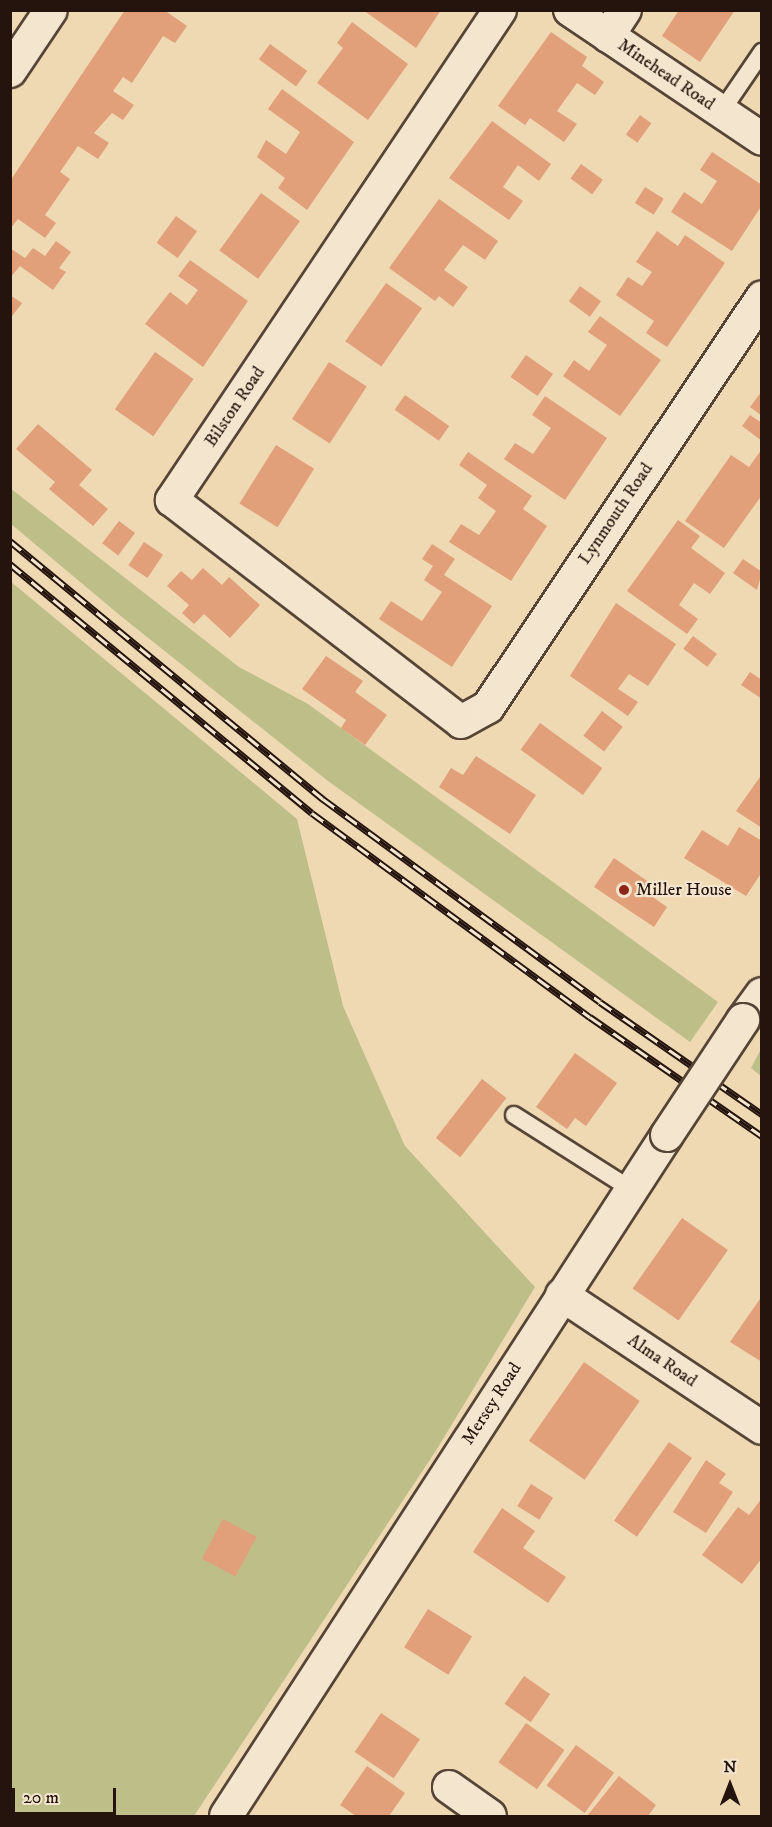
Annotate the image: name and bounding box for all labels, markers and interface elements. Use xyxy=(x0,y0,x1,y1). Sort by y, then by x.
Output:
street label: Minehead Road xyxy=(613,35,719,115)
street label: Bilston Road xyxy=(200,363,270,451)
street label: Lynmouth Road xyxy=(574,459,658,569)
place label: Miller House xyxy=(636,879,732,901)
marker: Miller House xyxy=(617,883,631,897)
street label: Alma Road xyxy=(623,1330,701,1392)
street label: Mersey Road xyxy=(457,1359,527,1449)
north arrow xyxy=(700,1755,760,1815)
text: N xyxy=(723,1757,737,1777)
scale bar xyxy=(15,1776,118,1814)
text: 20 m xyxy=(23,1787,59,1809)

